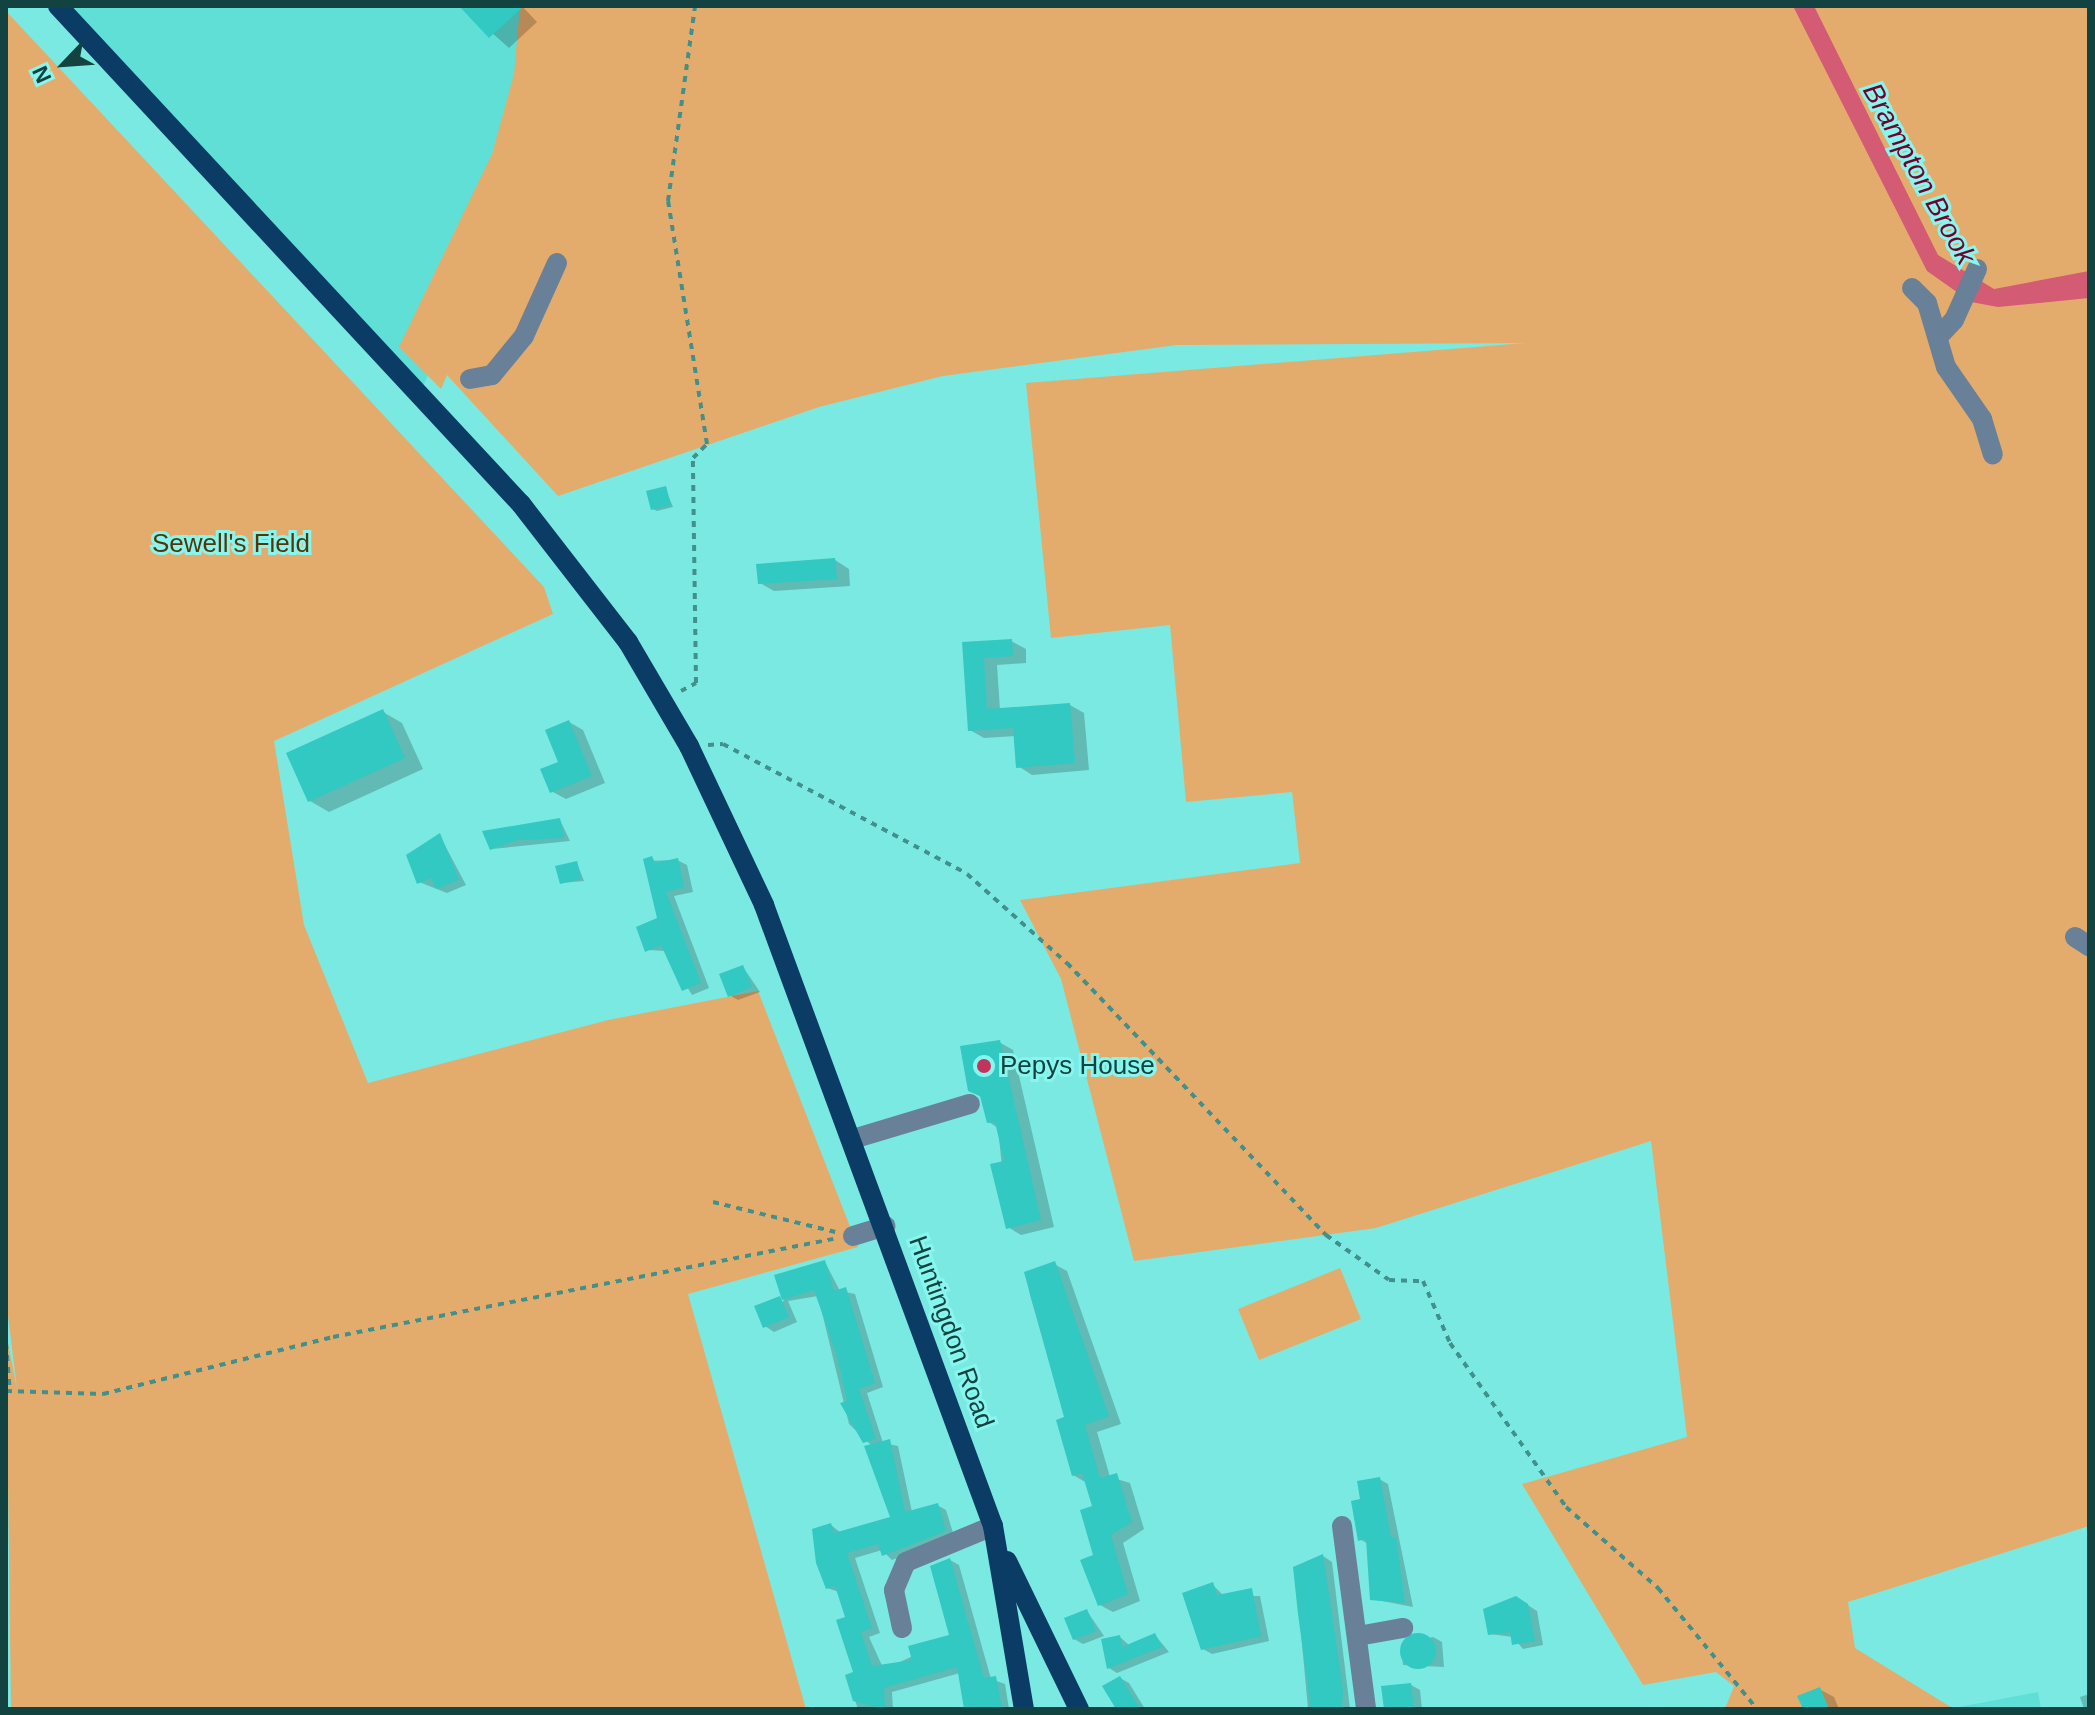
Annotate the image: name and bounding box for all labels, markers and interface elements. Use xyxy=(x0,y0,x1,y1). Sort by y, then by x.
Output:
north arrow xyxy=(24,24,104,104)
text: N xyxy=(27,62,56,87)
water label: Brampton Brook xyxy=(1855,77,1983,271)
park label: Sewell's Field xyxy=(152,528,310,560)
place label: Pepys House xyxy=(1000,1050,1155,1082)
marker: Pepys House xyxy=(975,1057,993,1075)
street label: Huntingdon Road xyxy=(902,1232,1000,1432)

